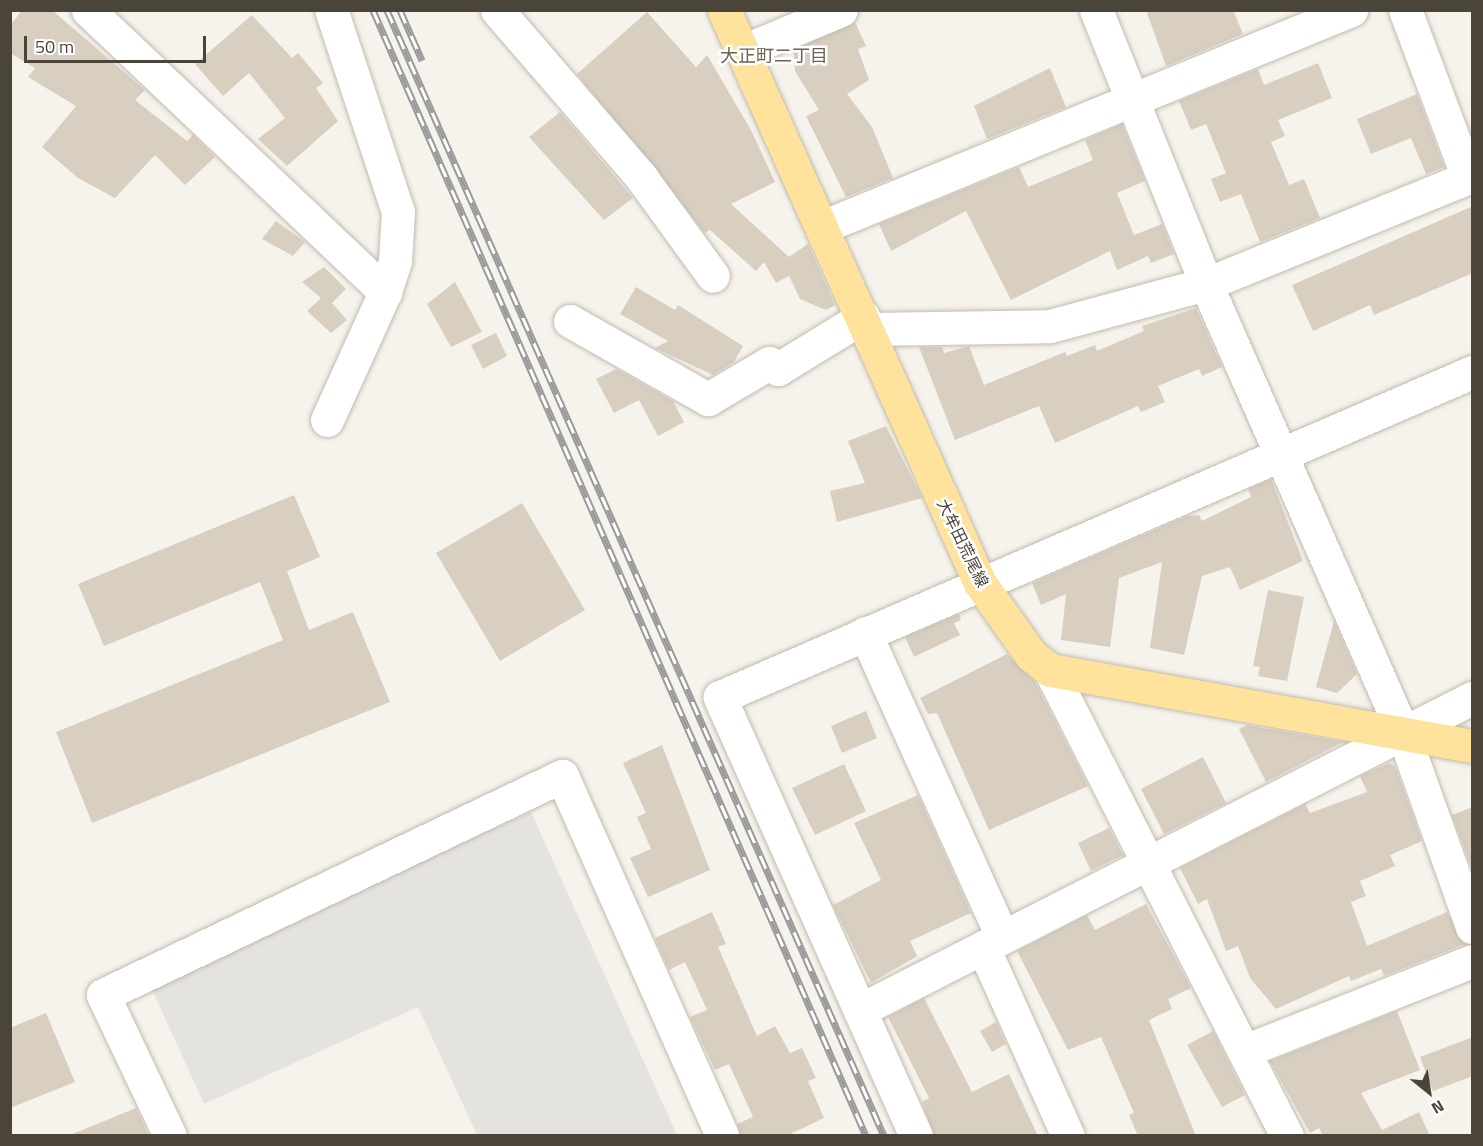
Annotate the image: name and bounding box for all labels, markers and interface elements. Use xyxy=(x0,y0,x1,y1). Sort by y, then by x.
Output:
scale bar xyxy=(27,24,208,62)
text: 50 m xyxy=(35,33,74,60)
district label: 大正町二丁目 xyxy=(720,45,828,67)
street label: 大牟田荒尾線 xyxy=(933,496,993,590)
north arrow xyxy=(1399,1062,1459,1122)
text: N xyxy=(1427,1094,1449,1121)

